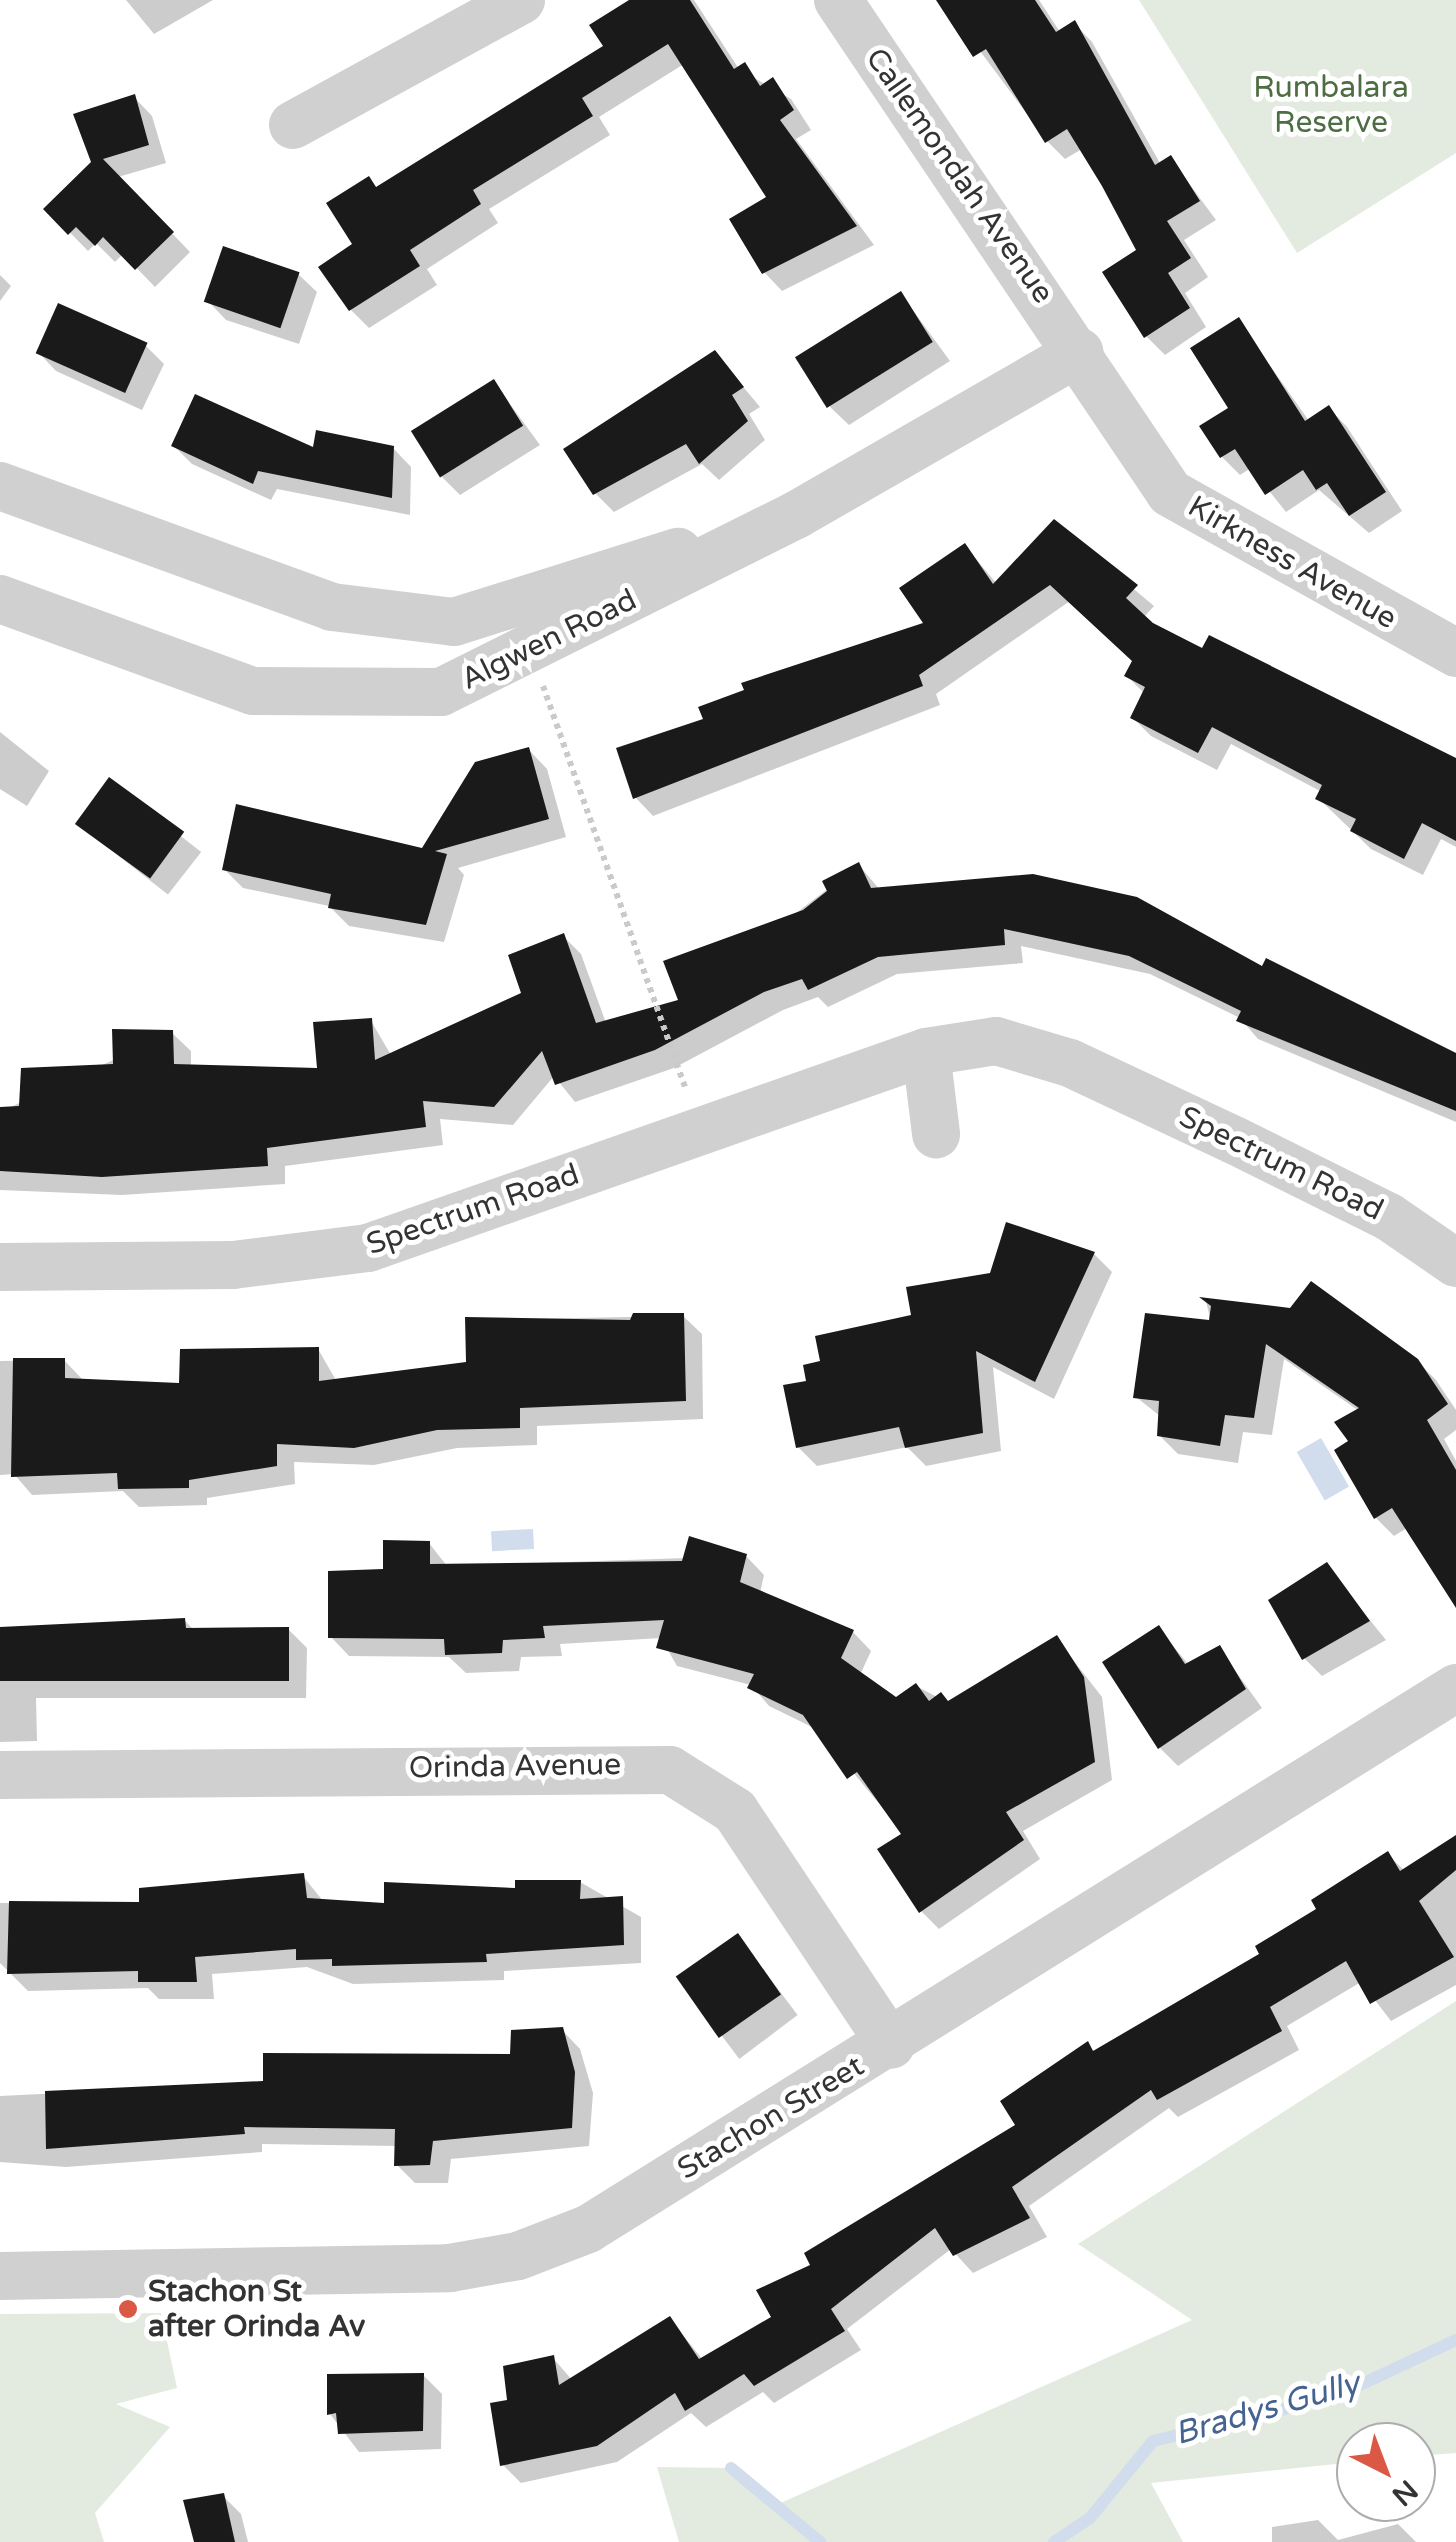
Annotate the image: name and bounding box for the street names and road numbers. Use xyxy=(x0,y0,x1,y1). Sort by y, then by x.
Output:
street label: Callemondah Avenue xyxy=(857,42,1061,310)
street label: Kirkness Avenue xyxy=(1181,489,1403,637)
street label: Algwen Road xyxy=(455,582,643,698)
street label: Spectrum Road xyxy=(1173,1099,1389,1229)
street label: Spectrum Road xyxy=(362,1157,584,1263)
street label: Orinda Avenue xyxy=(409,1747,621,1787)
street label: Stachon Street xyxy=(672,2048,870,2188)

